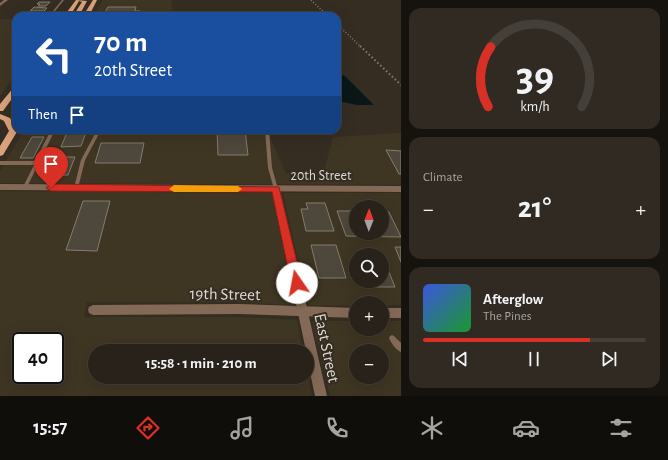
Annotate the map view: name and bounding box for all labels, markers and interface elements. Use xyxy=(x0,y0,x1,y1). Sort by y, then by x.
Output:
icon: left xyxy=(28,28,80,80)
text: 70 m xyxy=(94,29,148,57)
text: 39 xyxy=(515,56,554,97)
text: 20th Street xyxy=(94,62,172,80)
text: km/h xyxy=(520,99,549,113)
icon: arrive xyxy=(66,104,88,126)
text: Then xyxy=(28,107,58,122)
pin xyxy=(34,147,68,188)
icon: arrive xyxy=(40,153,62,175)
street label: 20th Street xyxy=(291,169,352,183)
text: Climate xyxy=(423,171,462,184)
text: 21° xyxy=(518,193,551,223)
text: − xyxy=(423,198,434,220)
text: + xyxy=(635,198,646,220)
north arrow xyxy=(349,200,389,240)
map controls xyxy=(349,200,389,384)
button: search xyxy=(349,248,389,288)
position arrow xyxy=(276,262,318,304)
street label: 19th Street xyxy=(189,285,261,303)
text: Afterglow xyxy=(483,292,543,307)
button: + xyxy=(349,296,389,336)
text: The Pines xyxy=(483,310,532,323)
street label: East Street xyxy=(311,312,343,385)
speed limit sign: 40 xyxy=(12,332,64,384)
button: − xyxy=(349,344,389,384)
icon: previous xyxy=(449,348,471,370)
icon: pause xyxy=(523,348,545,370)
icon: next xyxy=(598,348,620,370)
text: 15:58 · 1 min · 210 m xyxy=(145,356,257,371)
icon: directions xyxy=(134,414,162,442)
icon: music xyxy=(228,414,256,442)
icon: phone xyxy=(323,414,351,442)
icon: climate xyxy=(418,414,446,442)
icon: car xyxy=(512,414,540,442)
icon: filters xyxy=(607,414,635,442)
text: 15:57 xyxy=(33,419,67,437)

